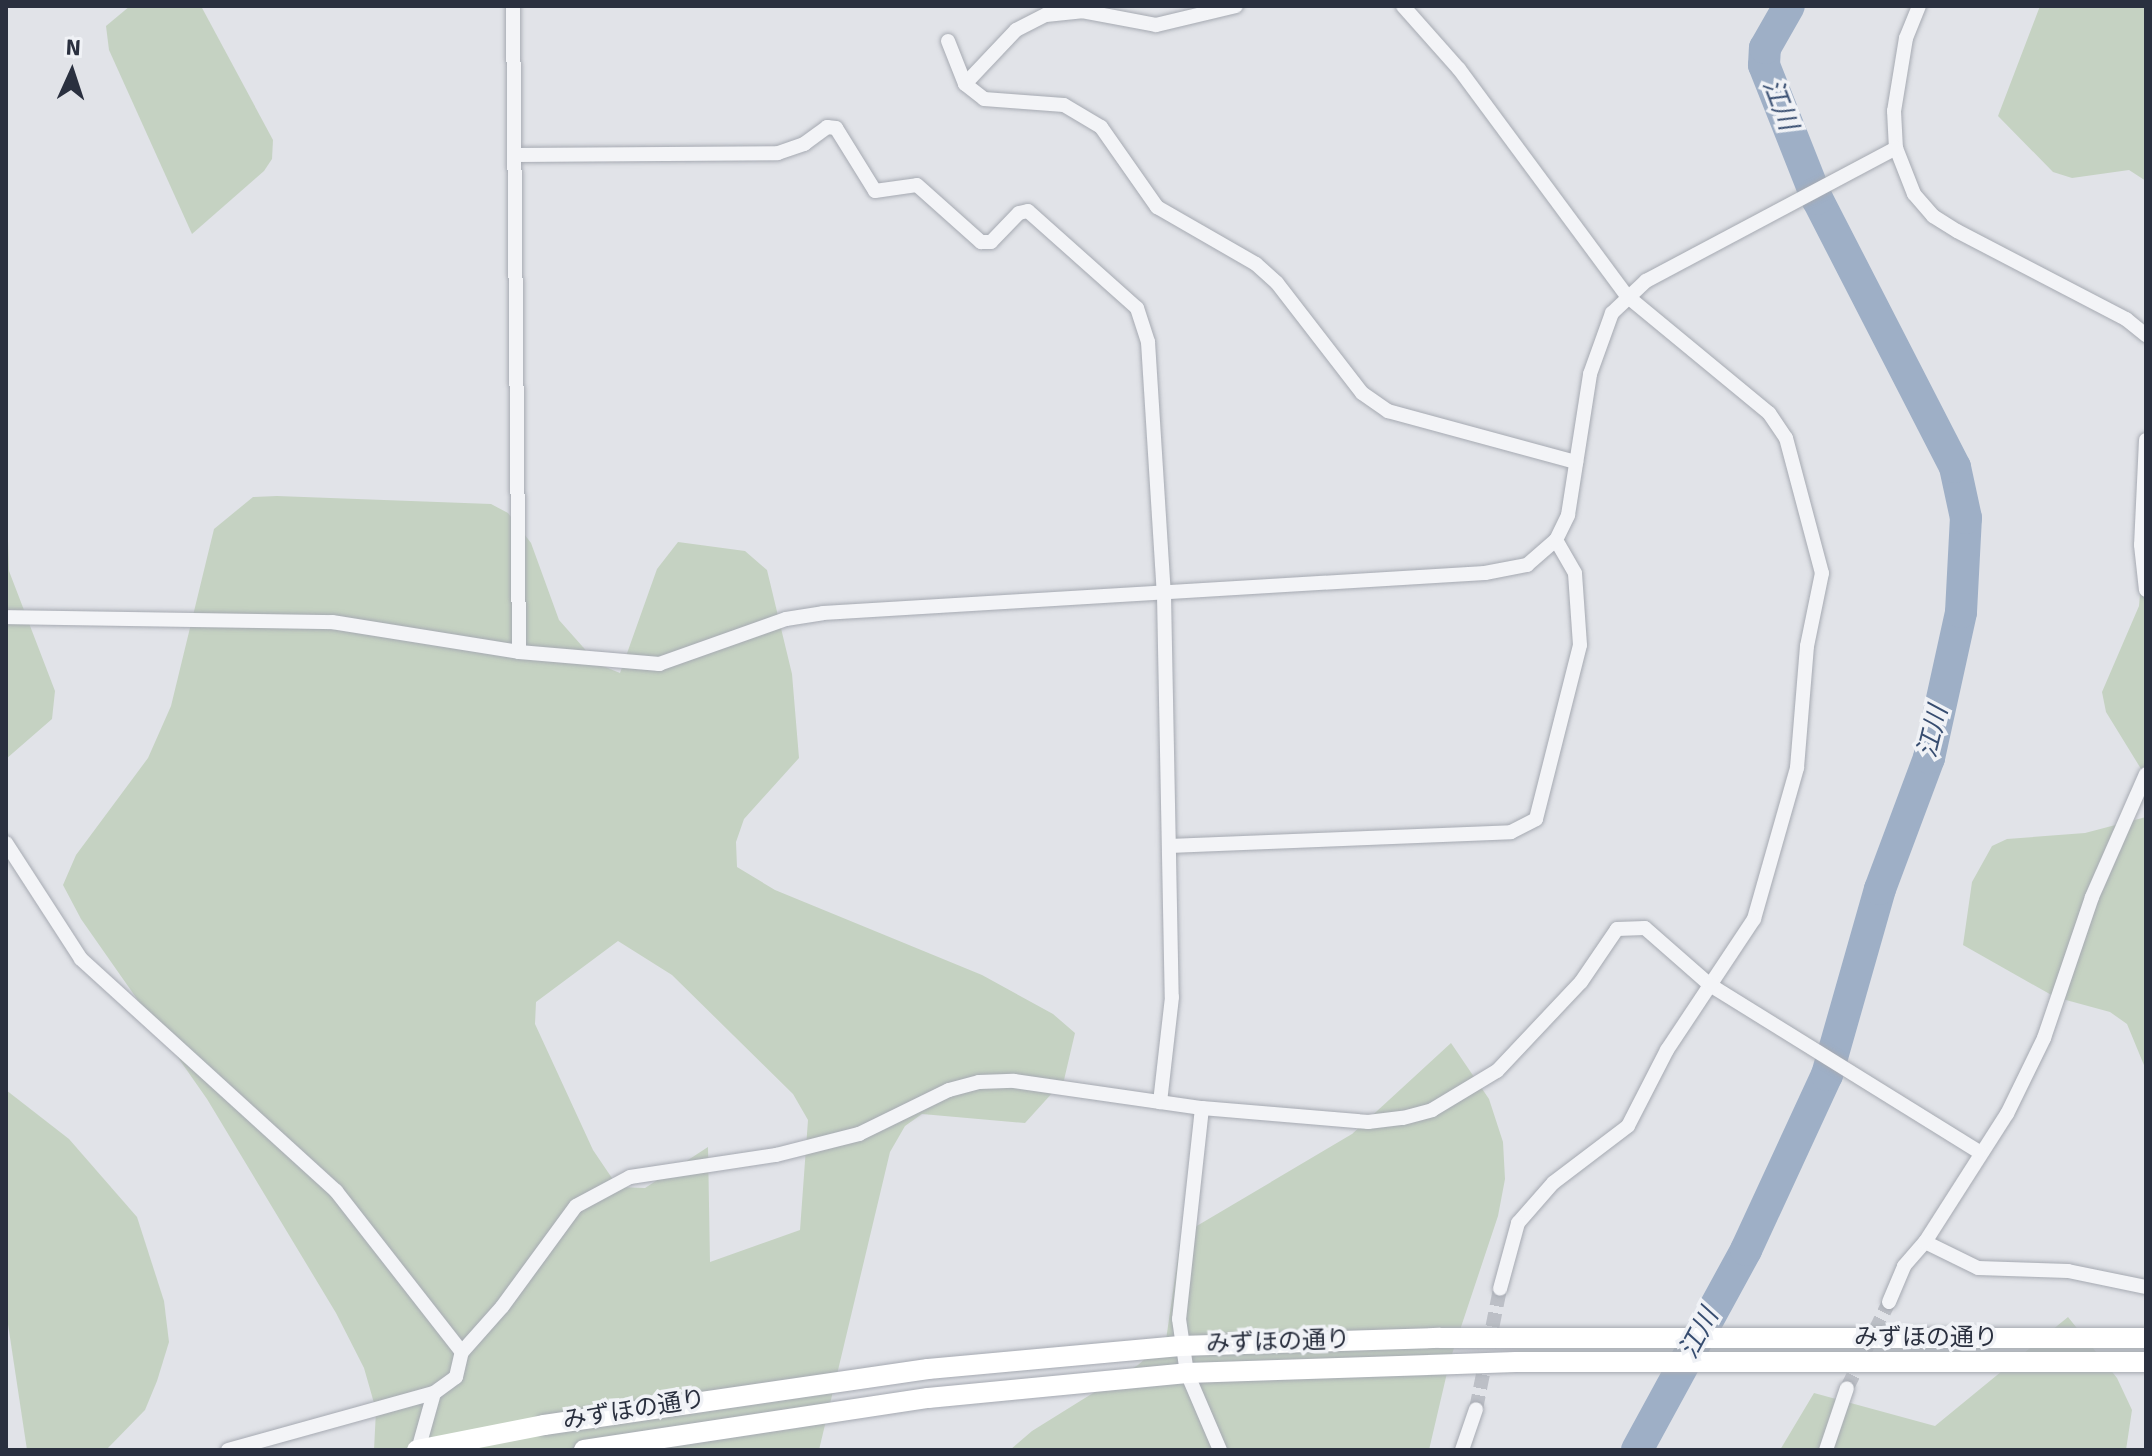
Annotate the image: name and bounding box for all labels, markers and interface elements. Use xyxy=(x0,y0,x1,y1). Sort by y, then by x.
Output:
north arrow xyxy=(32,32,112,112)
text: N xyxy=(65,34,82,61)
water label: 江川 xyxy=(1755,75,1803,135)
water label: 江川 xyxy=(1913,703,1955,761)
water label: 江川 xyxy=(1674,1304,1726,1364)
street label: みずほの通り xyxy=(1854,1324,1998,1352)
street label: みずほの通り xyxy=(1206,1325,1350,1359)
street label: みずほの通り xyxy=(561,1385,707,1435)

